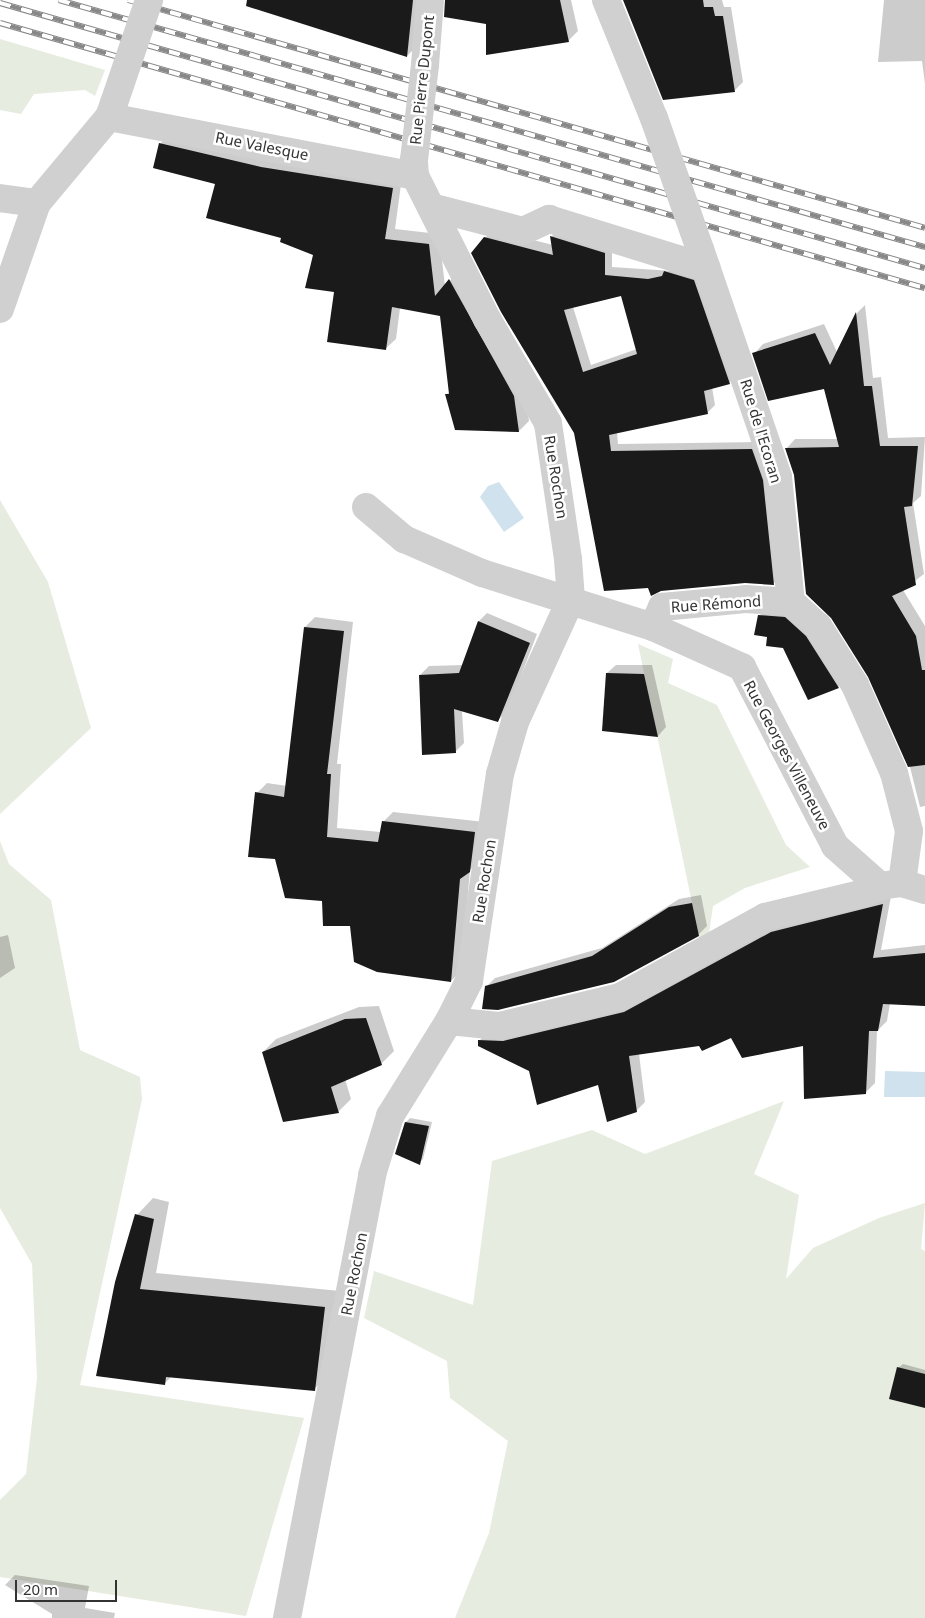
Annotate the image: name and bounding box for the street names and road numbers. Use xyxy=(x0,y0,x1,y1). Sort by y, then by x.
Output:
street label: Rue Pierre Dupont xyxy=(406,14,438,146)
street label: Rue Valesque xyxy=(214,128,310,164)
street label: Rue de l'Ecoran xyxy=(737,377,785,485)
street label: Rue Rochon xyxy=(541,434,571,520)
street label: Rue Rémond xyxy=(670,592,762,616)
street label: Rue Georges Villeneuve xyxy=(740,677,834,833)
street label: Rue Rochon xyxy=(469,838,499,924)
street label: Rue Rochon xyxy=(337,1231,371,1317)

